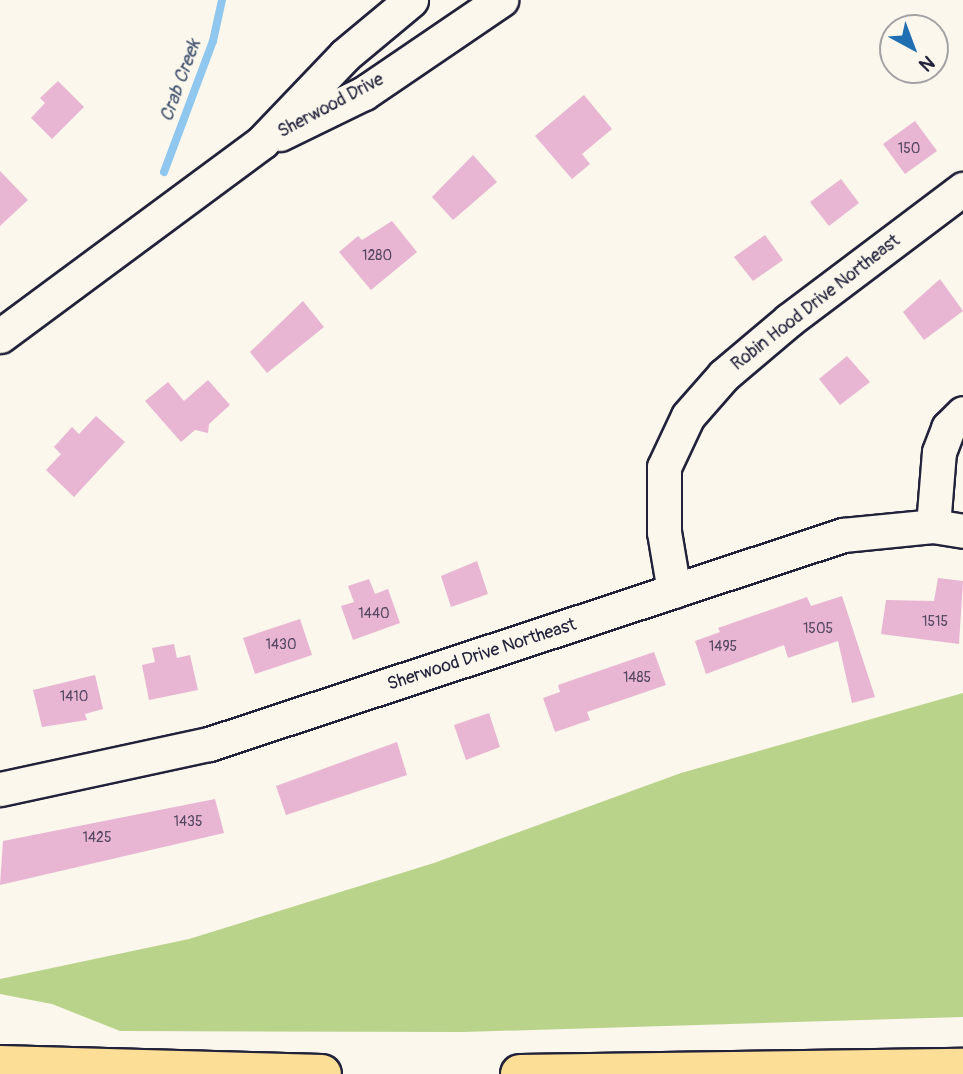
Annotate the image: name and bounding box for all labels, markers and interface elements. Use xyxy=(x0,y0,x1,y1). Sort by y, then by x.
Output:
north arrow xyxy=(879,14,949,84)
water label: Crab Creek xyxy=(156,37,206,125)
text: N xyxy=(914,50,939,77)
street label: Sherwood Drive xyxy=(274,69,388,143)
house number: 150 xyxy=(898,141,920,157)
street label: Robin Hood Drive Northeast xyxy=(727,230,905,376)
house number: 1280 xyxy=(362,248,392,264)
house number: 1440 xyxy=(358,606,390,622)
street label: Sherwood Drive Northeast xyxy=(385,614,579,696)
house number: 1515 xyxy=(922,614,948,630)
house number: 1505 xyxy=(803,621,833,637)
house number: 1430 xyxy=(266,637,296,653)
house number: 1495 xyxy=(709,639,737,655)
house number: 1485 xyxy=(623,670,651,686)
house number: 1410 xyxy=(60,689,88,705)
house number: 1435 xyxy=(174,814,202,830)
house number: 1425 xyxy=(82,830,112,846)

